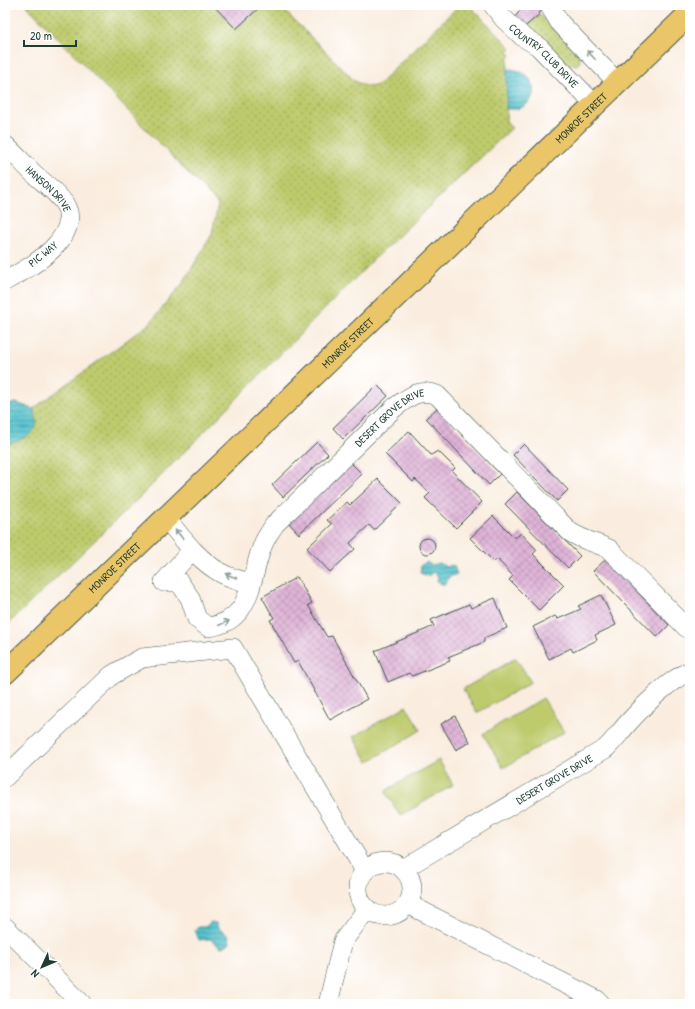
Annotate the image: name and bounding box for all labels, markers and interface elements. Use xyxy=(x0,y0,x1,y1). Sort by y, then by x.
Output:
street label: COUNTRY CLUB DRIVE xyxy=(506,20,582,91)
scale bar xyxy=(24,22,76,48)
text: 20 m xyxy=(30,27,52,44)
one-way arrow xyxy=(586,50,596,60)
street label: MONROE STREET xyxy=(552,89,611,146)
street label: HANSON DRIVE xyxy=(23,163,74,214)
street label: PIC WAY xyxy=(26,238,61,270)
street label: MONROE STREET xyxy=(319,314,377,371)
street label: DESERT GROVE DRIVE xyxy=(352,385,425,450)
one-way arrow xyxy=(174,529,183,540)
street label: MONROE STREET xyxy=(85,539,144,596)
one-way arrow xyxy=(225,572,237,580)
one-way arrow xyxy=(218,619,230,626)
street label: DESERT GROVE DRIVE xyxy=(514,751,595,807)
north arrow xyxy=(22,947,62,987)
text: N xyxy=(28,967,42,981)

